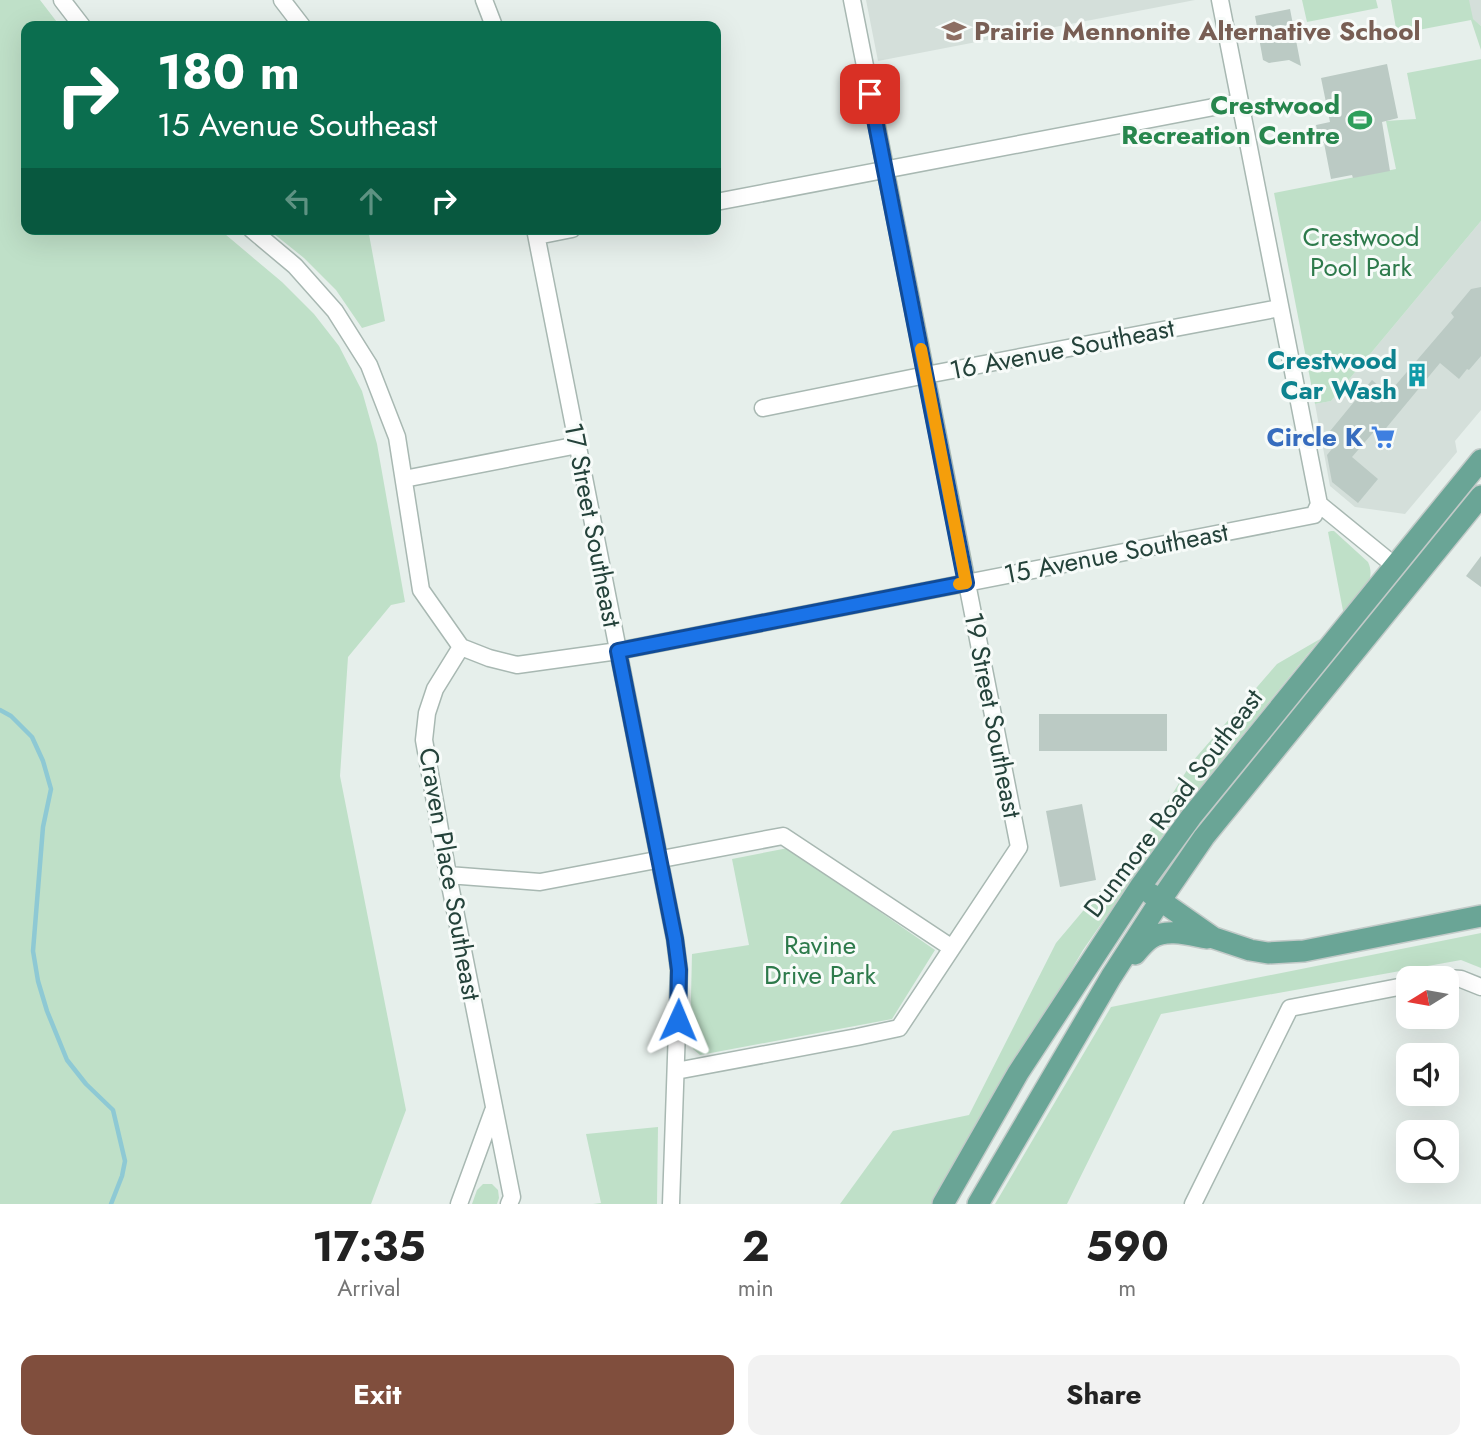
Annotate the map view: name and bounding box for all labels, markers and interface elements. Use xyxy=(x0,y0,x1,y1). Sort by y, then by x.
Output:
place label: Prairie Mennonite Alternative School xyxy=(974,12,1421,50)
school or university icon: Prairie Mennonite Alternative School xyxy=(940,17,968,45)
text: 180 m xyxy=(157,37,300,107)
icon: right xyxy=(42,49,133,140)
pin xyxy=(840,64,900,124)
icon: arrive xyxy=(851,75,889,113)
place label: Crestwood Recreation Centre xyxy=(1121,86,1340,154)
text: 15 Avenue Southeast xyxy=(157,102,437,148)
sports icon: Crestwood Recreation Centre xyxy=(1346,106,1374,134)
icon: left xyxy=(279,182,317,220)
icon: ahead xyxy=(352,182,390,220)
icon: right xyxy=(425,182,463,220)
park label: Crestwood Pool Park xyxy=(1303,218,1419,286)
street label: 16 Avenue Southeast xyxy=(947,308,1178,389)
place label: Crestwood Car Wash xyxy=(1267,341,1397,409)
building icon: Crestwood Car Wash xyxy=(1403,361,1431,389)
place label: Circle K xyxy=(1267,418,1364,456)
street label: 17 Street Southeast xyxy=(555,419,632,631)
supermarket icon: Circle K xyxy=(1369,423,1397,451)
street label: 15 Avenue Southeast xyxy=(1001,512,1232,593)
street label: 19 Street Southeast xyxy=(954,609,1032,822)
street label: Dunmore Road Southeast xyxy=(1074,680,1272,925)
street label: Craven Place Southeast xyxy=(409,745,491,1004)
park label: Ravine Drive Park xyxy=(764,926,877,994)
north arrow xyxy=(1396,966,1460,1029)
map controls xyxy=(1396,966,1459,1183)
position arrow xyxy=(641,983,715,1057)
button: sound xyxy=(1396,1043,1459,1106)
button: search xyxy=(1396,1120,1459,1183)
text: 17:35 xyxy=(312,1216,426,1277)
text: 2 xyxy=(742,1216,769,1277)
text: 590 xyxy=(1086,1216,1169,1277)
text: Arrival xyxy=(337,1271,401,1305)
text: min xyxy=(738,1271,774,1305)
text: m xyxy=(1118,1271,1136,1305)
button: Exit xyxy=(21,1355,734,1435)
button: Share xyxy=(748,1355,1460,1435)

